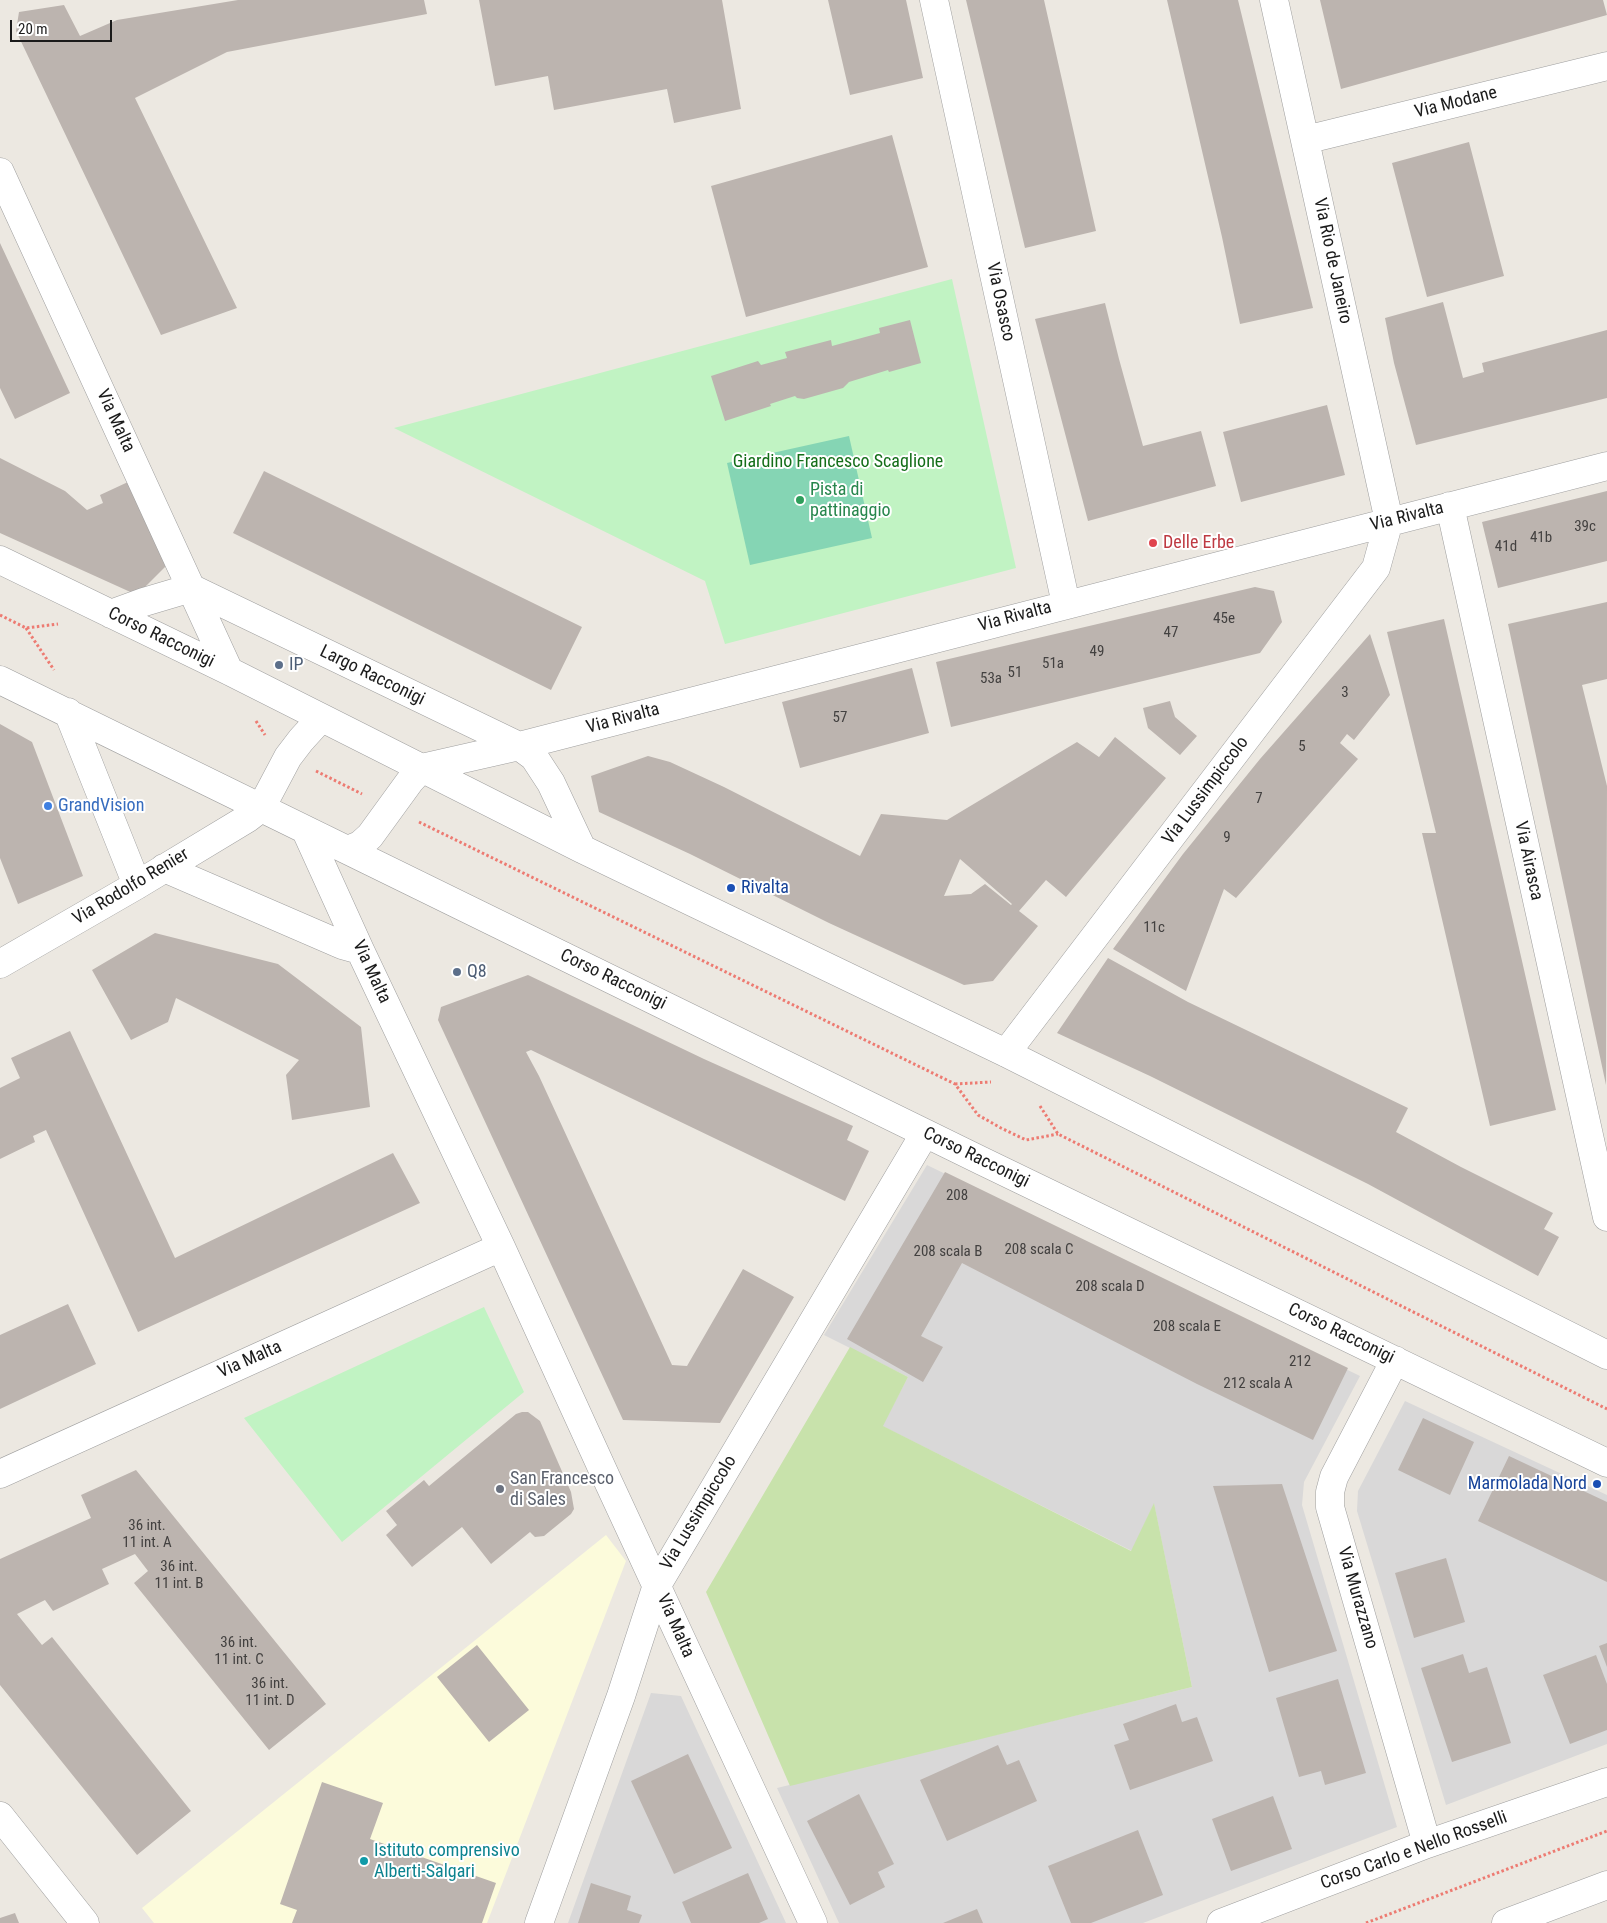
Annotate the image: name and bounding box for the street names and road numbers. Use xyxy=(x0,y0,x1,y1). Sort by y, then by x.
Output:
street label: Via Modane xyxy=(1412,82,1500,124)
street label: Via Rio de Janeiro xyxy=(1308,196,1356,326)
street label: Via Osasco xyxy=(981,261,1019,343)
street label: Via Malta xyxy=(91,386,139,456)
street label: Via Rivalta xyxy=(1368,497,1446,537)
street label: Via Rivalta xyxy=(976,597,1054,637)
street label: Corso Racconigi xyxy=(104,603,218,673)
street label: Largo Racconigi xyxy=(316,641,428,711)
street label: Via Rivalta xyxy=(584,699,662,739)
street label: Via Lussimpiccolo xyxy=(1158,733,1254,849)
street label: Via Airasca xyxy=(1509,819,1547,903)
street label: Via Rodolfo Renier xyxy=(69,844,193,930)
street label: Via Malta xyxy=(347,937,395,1007)
street label: Corso Racconigi xyxy=(556,945,670,1015)
street label: Corso Racconigi xyxy=(919,1123,1033,1193)
street label: Corso Racconigi xyxy=(1284,1299,1398,1369)
street label: Via Malta xyxy=(215,1336,285,1384)
street label: Via Lussimpiccolo xyxy=(656,1452,742,1574)
street label: Via Murazzano xyxy=(1332,1544,1382,1652)
street label: Via Malta xyxy=(651,1591,699,1661)
street label: Corso Carlo e Nello Rosselli xyxy=(1318,1807,1510,1895)

